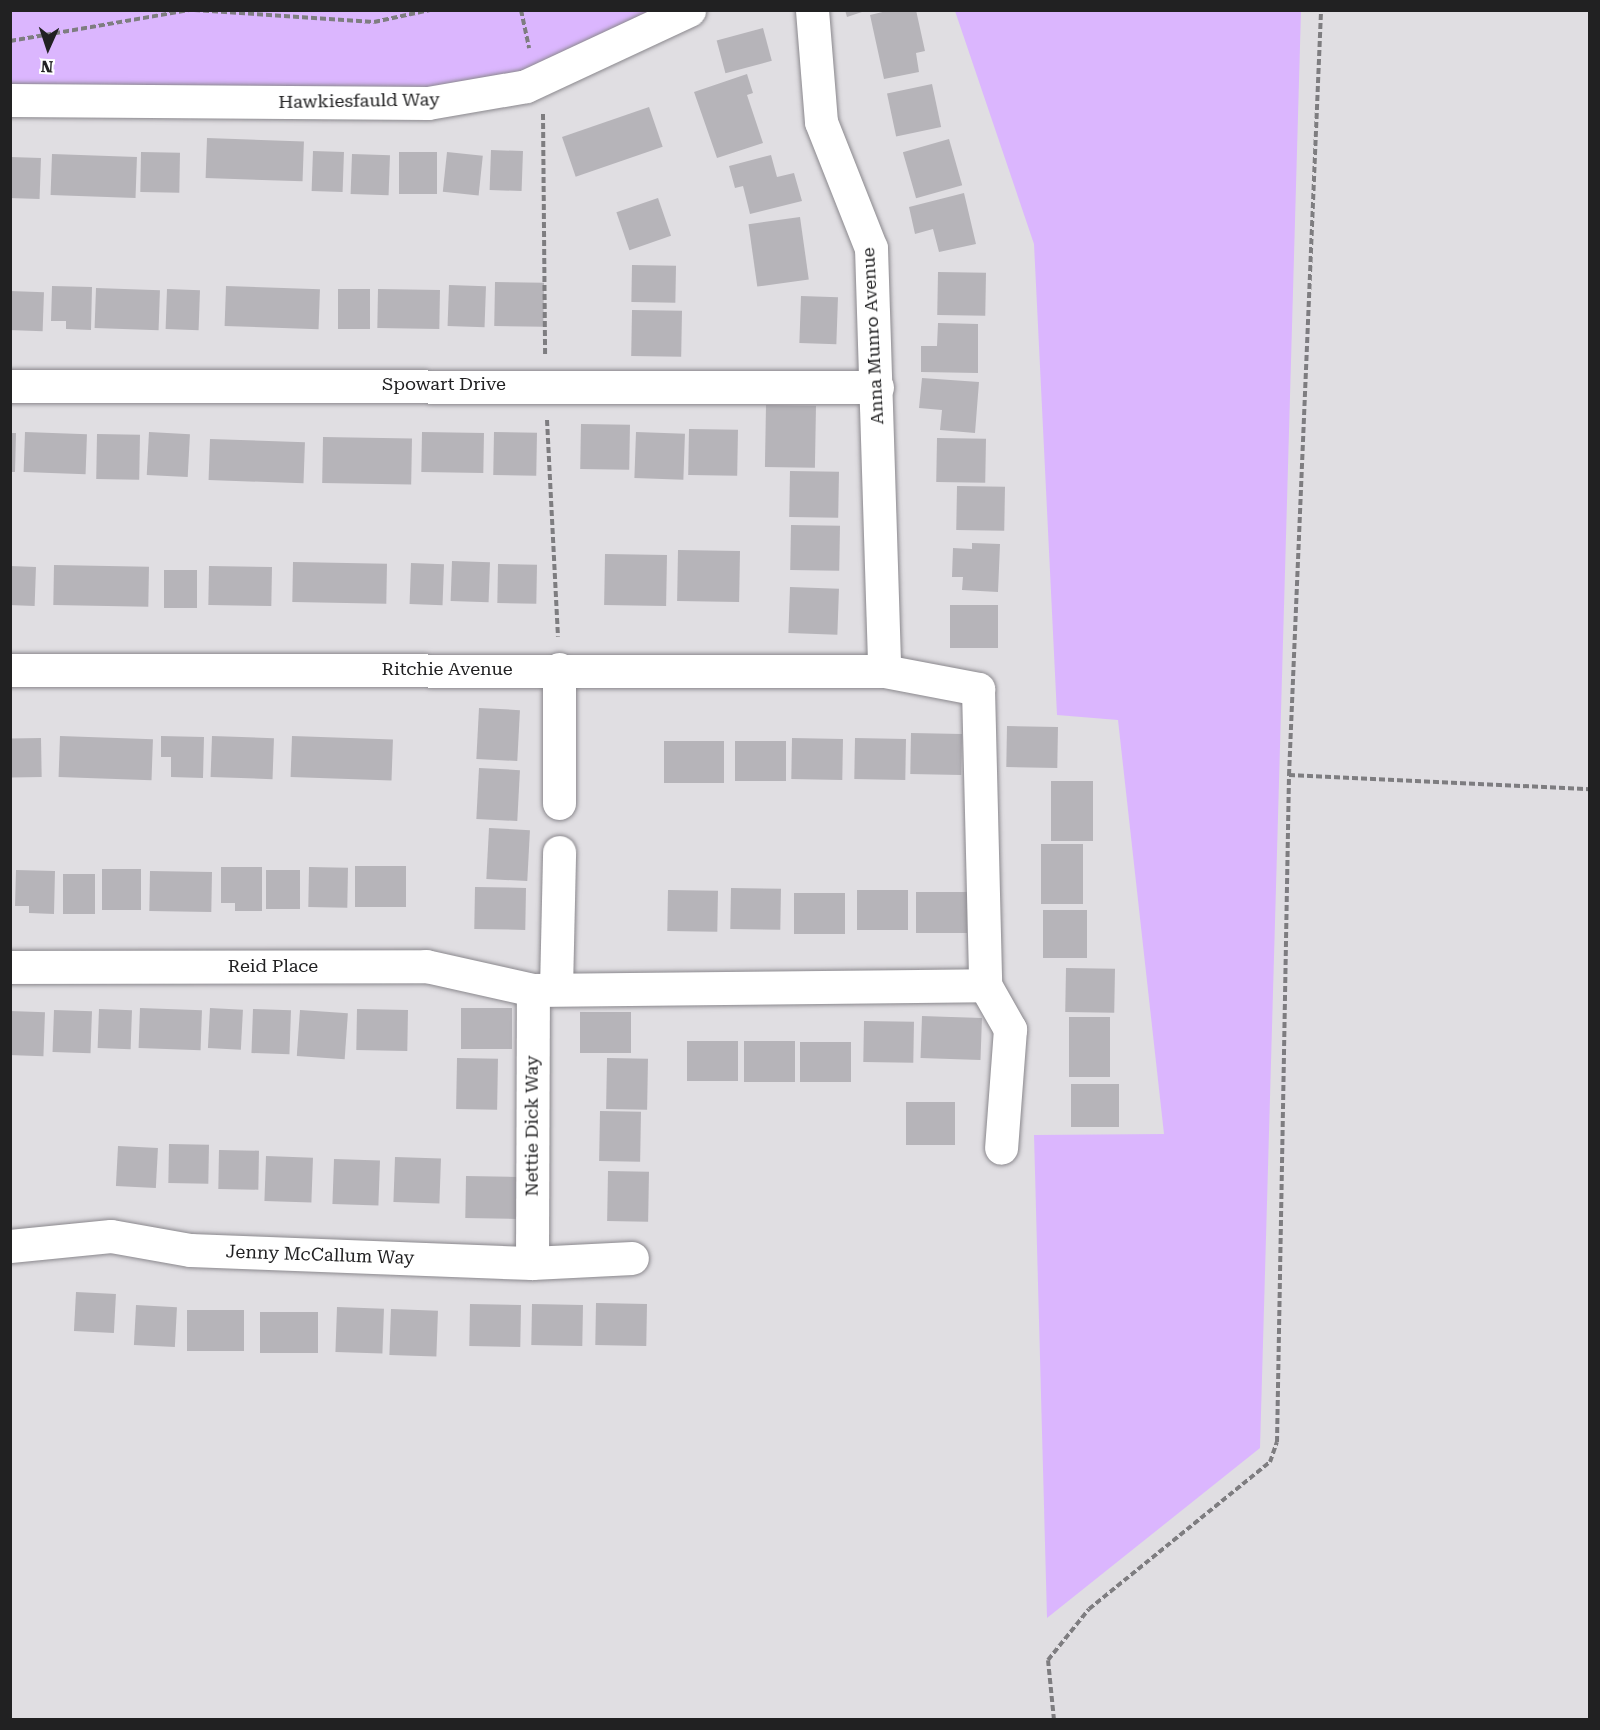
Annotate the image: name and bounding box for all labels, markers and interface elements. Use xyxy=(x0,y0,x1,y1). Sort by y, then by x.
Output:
north arrow xyxy=(18,18,78,78)
text: N xyxy=(40,57,54,76)
street label: Hawkiesfauld Way xyxy=(278,89,440,113)
street label: Anna Munro Avenue xyxy=(858,247,888,425)
street label: Spowart Drive xyxy=(382,373,506,395)
street label: Ritchie Avenue xyxy=(381,658,513,680)
street label: Reid Place xyxy=(228,955,318,977)
street label: Nettie Dick Way xyxy=(521,1055,543,1197)
street label: Jenny McCallum Way xyxy=(225,1241,415,1269)

